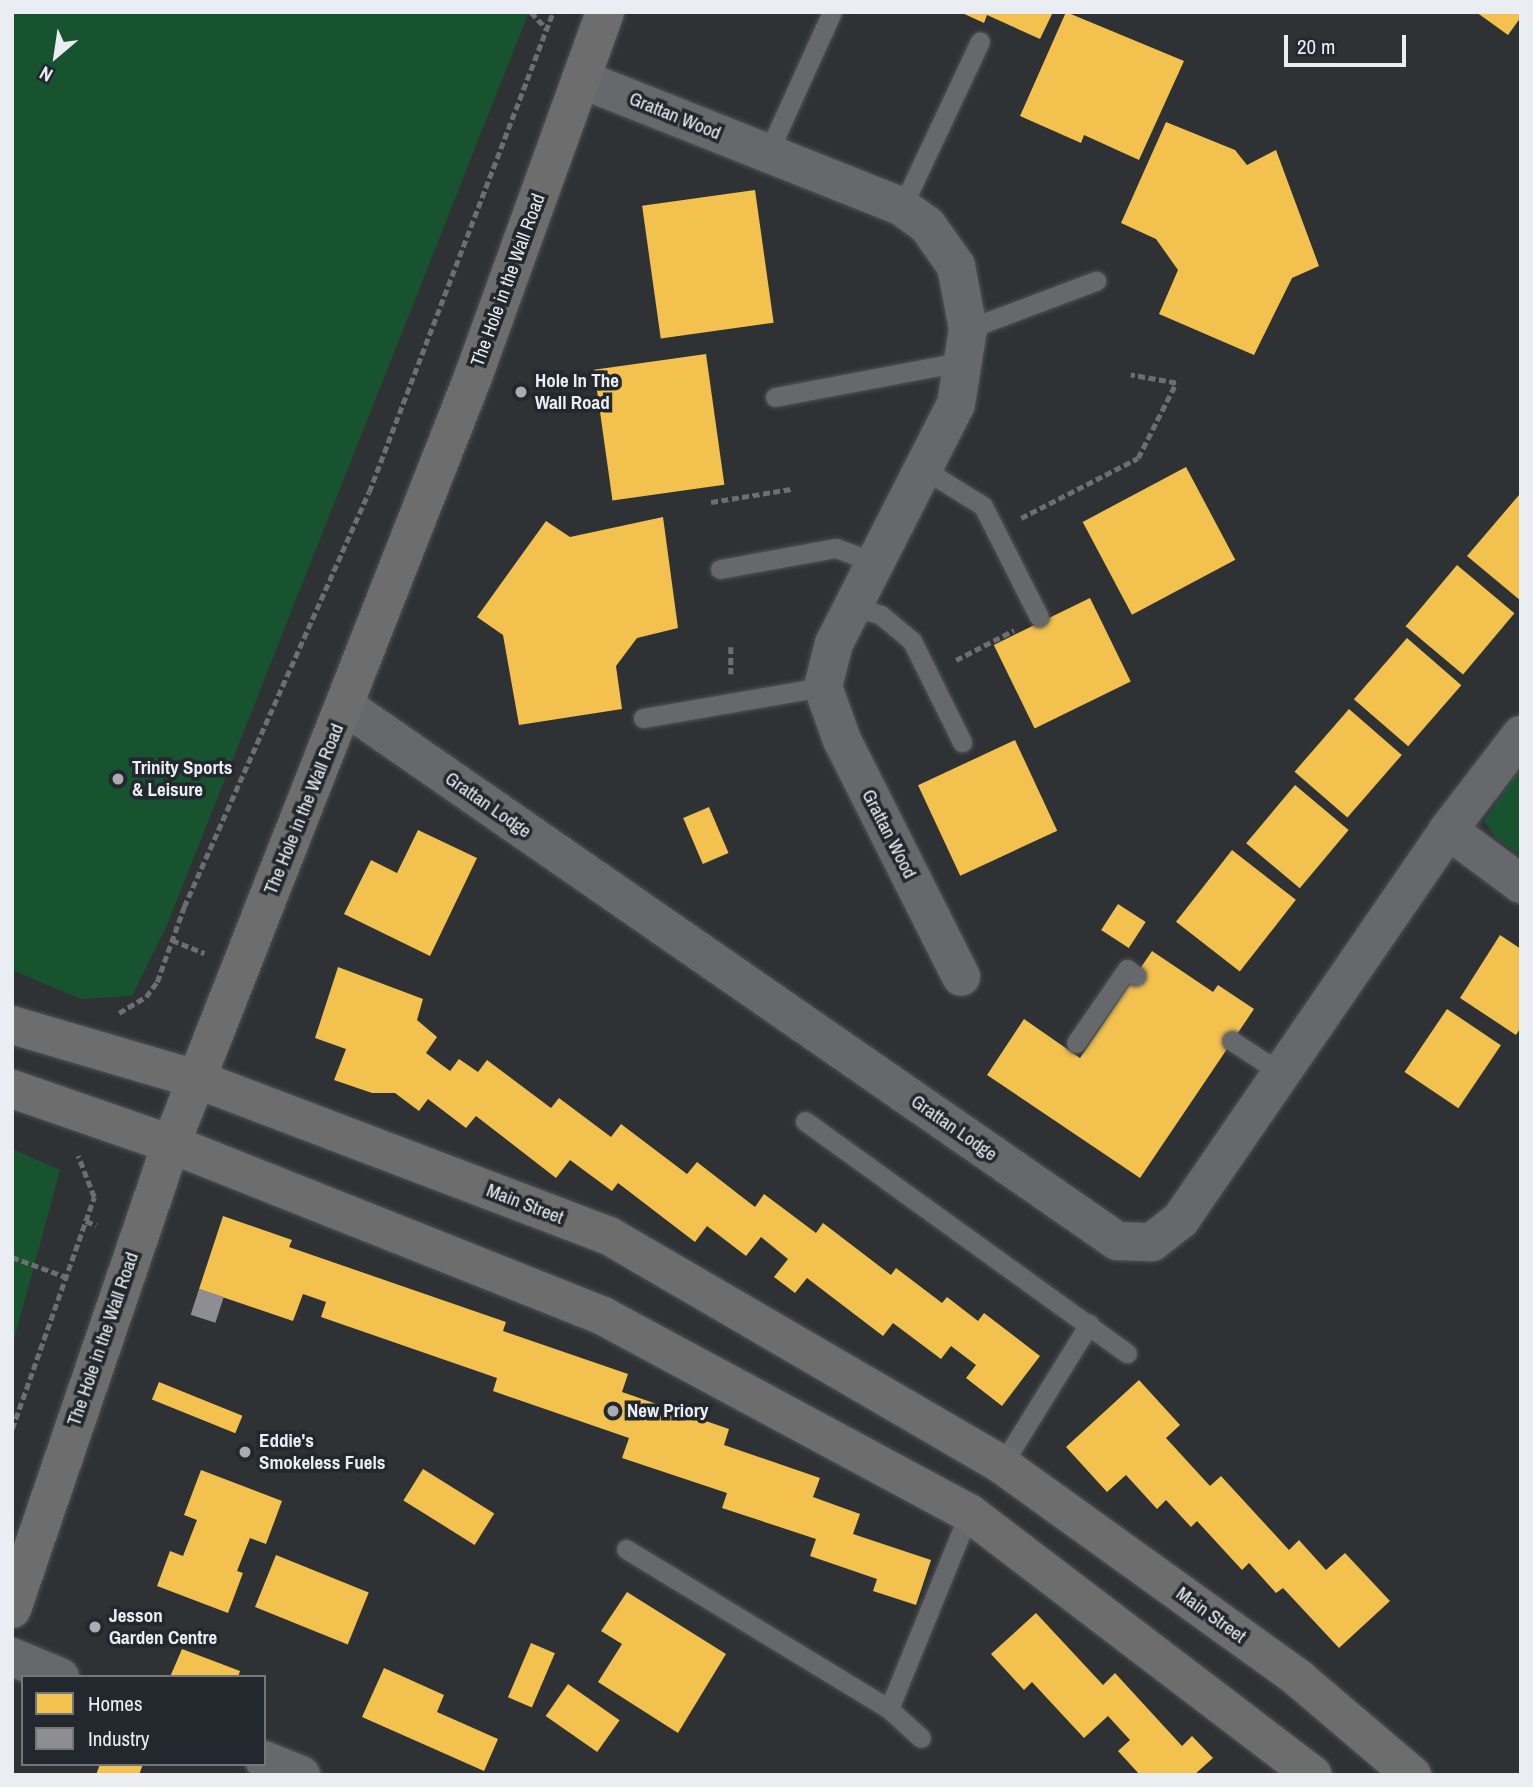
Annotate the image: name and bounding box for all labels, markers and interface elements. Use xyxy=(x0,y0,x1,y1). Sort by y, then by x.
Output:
north arrow xyxy=(21,21,91,91)
scale bar xyxy=(1288,21,1410,65)
text: 20 m xyxy=(1297,32,1335,61)
text: N xyxy=(35,60,57,88)
street label: Grattan Wood xyxy=(626,87,724,145)
street label: The Hole in the Wall Road xyxy=(466,191,550,369)
place label: Hole In The Wall Road xyxy=(535,370,619,414)
marker: Hole In The Wall Road xyxy=(513,384,529,400)
street label: The Hole in the Wall Road xyxy=(259,720,349,898)
place label: Trinity Sports & Leisure xyxy=(132,757,232,801)
street label: Grattan Lodge xyxy=(441,767,535,843)
marker: Trinity Sports & Leisure xyxy=(110,771,126,787)
street label: Grattan Wood xyxy=(857,786,921,882)
street label: Grattan Lodge xyxy=(907,1090,1001,1166)
street label: Main Street xyxy=(483,1179,567,1229)
street label: The Hole in the Wall Road xyxy=(63,1249,143,1429)
place label: New Priory xyxy=(627,1400,708,1422)
marker: New Priory xyxy=(605,1403,621,1419)
place label: Eddie's Smokeless Fuels xyxy=(259,1430,385,1474)
marker: Eddie's Smokeless Fuels xyxy=(237,1444,253,1460)
street label: Main Street xyxy=(1172,1582,1250,1648)
place label: Jesson Garden Centre xyxy=(109,1605,217,1649)
marker: Jesson Garden Centre xyxy=(87,1619,103,1635)
legend xyxy=(21,1675,266,1766)
text: Homes xyxy=(88,1689,143,1718)
text: Industry xyxy=(88,1724,149,1753)

